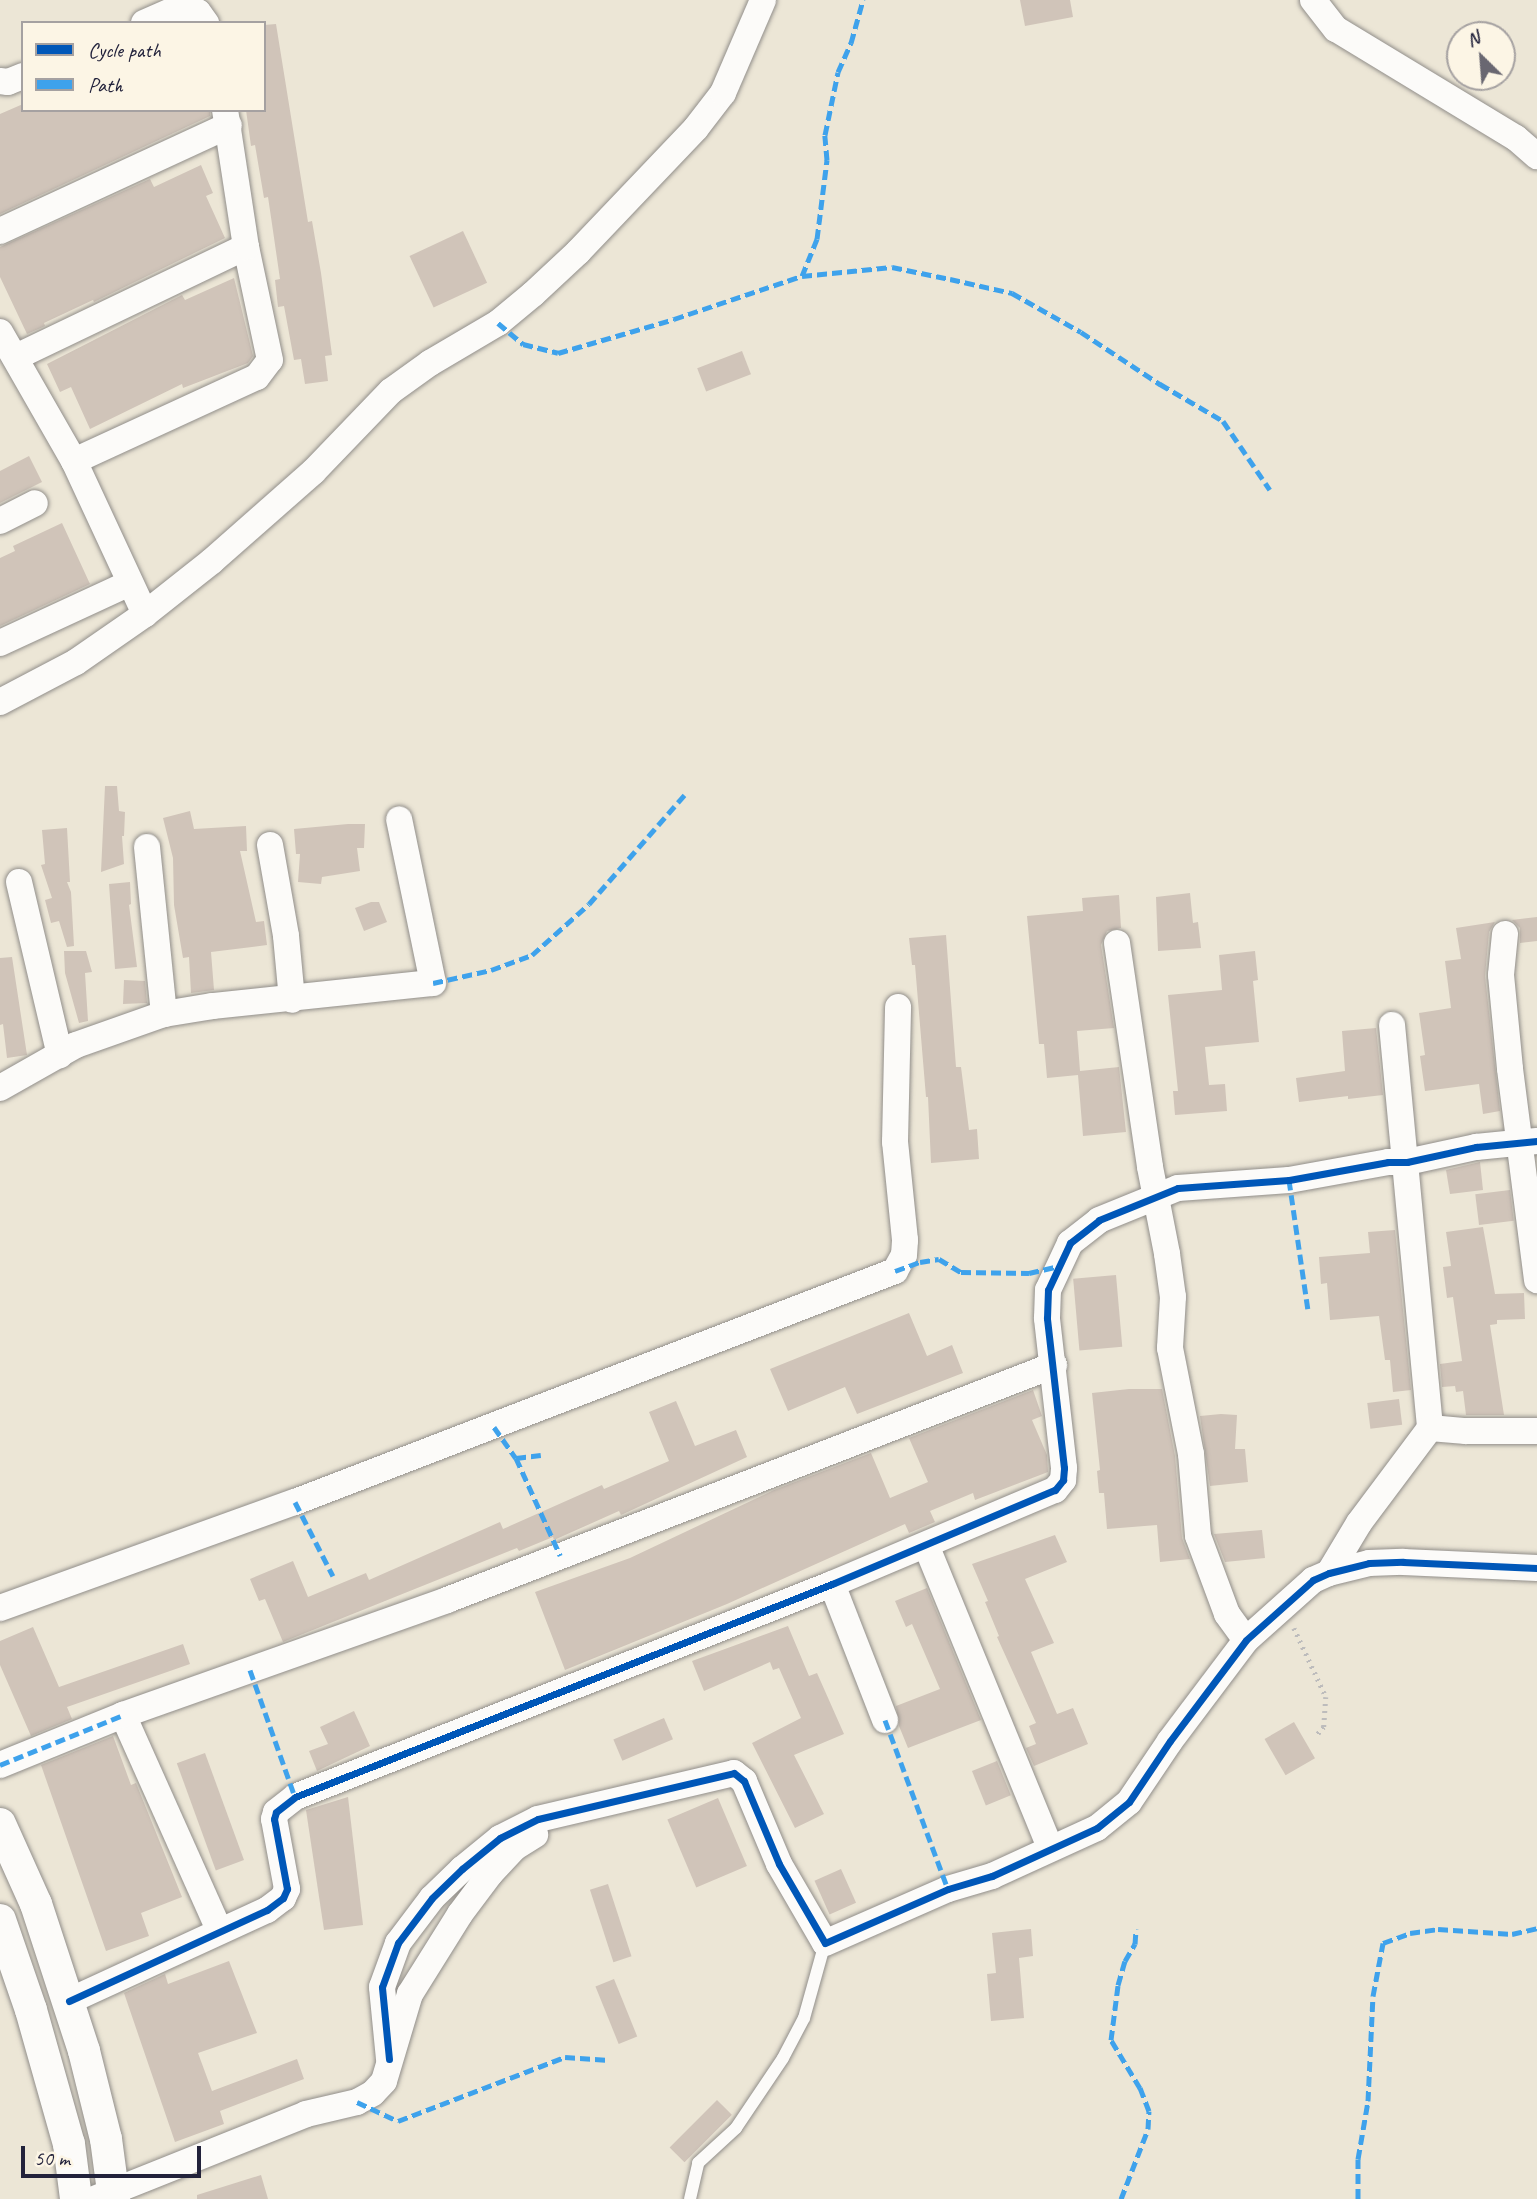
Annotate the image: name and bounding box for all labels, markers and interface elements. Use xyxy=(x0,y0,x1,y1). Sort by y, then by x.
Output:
legend xyxy=(21,21,266,112)
north arrow xyxy=(1446,21,1516,91)
text: N xyxy=(1463,25,1483,52)
text: Cycle path xyxy=(88,37,161,63)
text: Path xyxy=(88,72,123,98)
scale bar xyxy=(24,2132,205,2176)
text: 50 m xyxy=(34,2145,70,2171)

